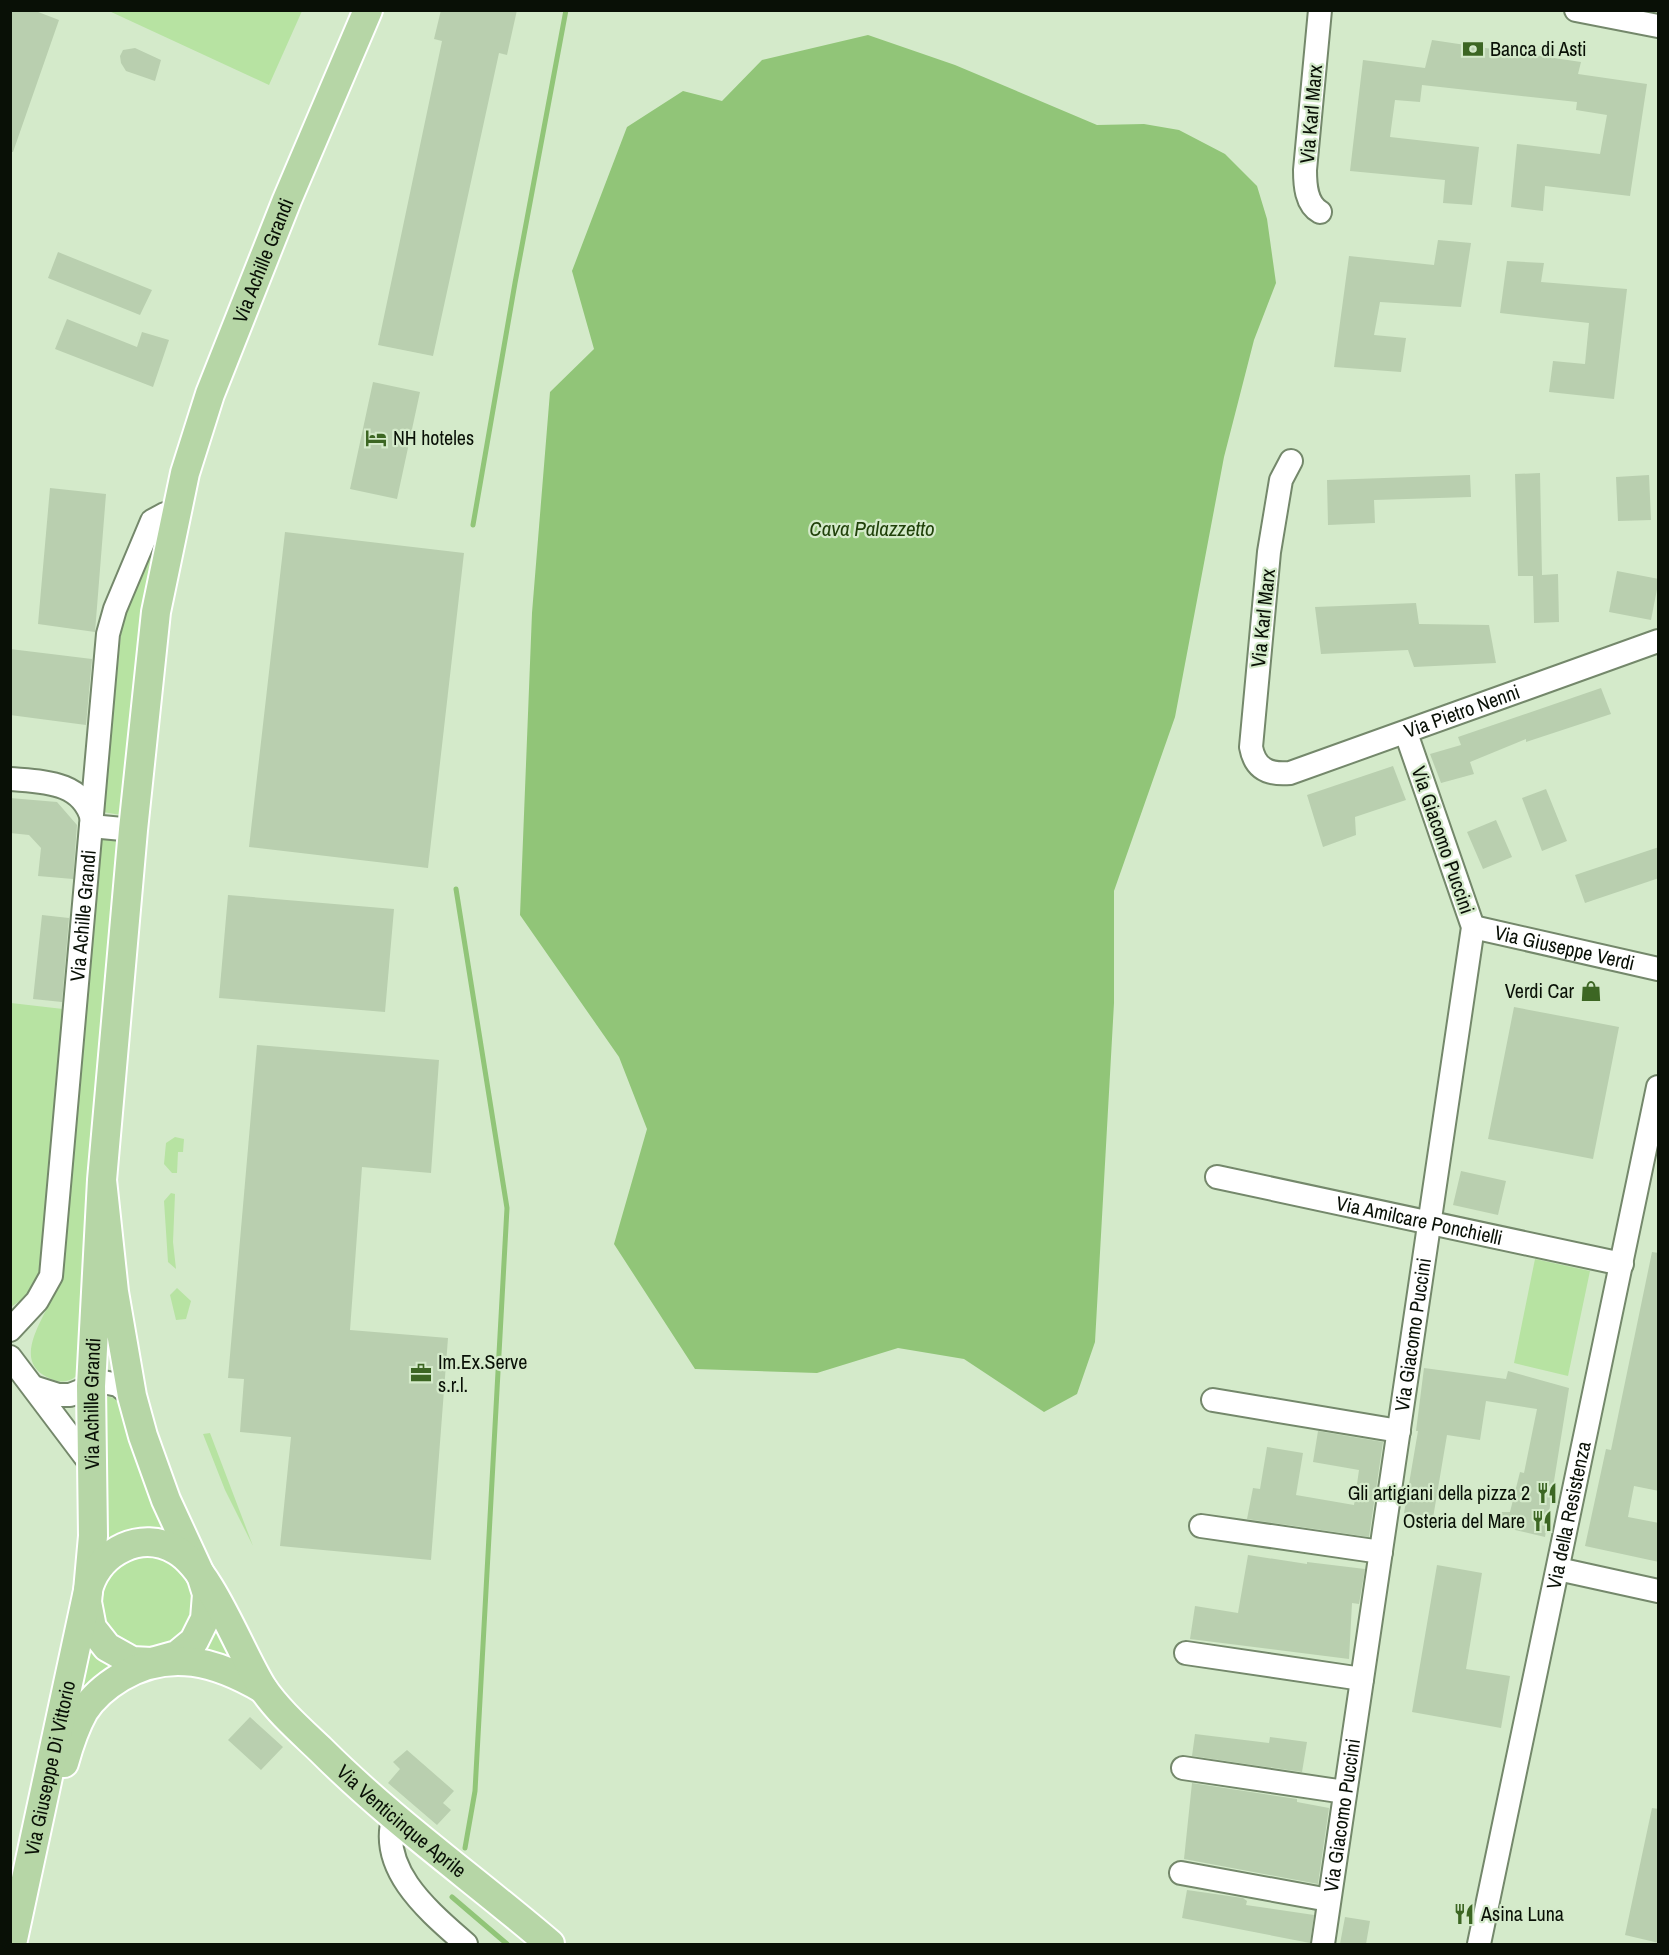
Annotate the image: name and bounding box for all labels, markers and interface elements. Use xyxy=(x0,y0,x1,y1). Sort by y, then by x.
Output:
place label: Banca di Asti xyxy=(1490,35,1587,62)
bank icon: Banca di Asti xyxy=(1461,37,1485,61)
street label: Via Karl Marx xyxy=(1293,63,1328,164)
street label: Via Achille Grandi xyxy=(226,194,299,327)
place label: NH hoteles xyxy=(393,424,474,451)
hotel icon: NH hoteles xyxy=(364,426,388,450)
water label: Cava Palazzetto xyxy=(809,514,935,543)
street label: Via Karl Marx xyxy=(1244,566,1281,669)
street label: Via Pietro Nenni xyxy=(1400,678,1523,744)
street label: Via Giacomo Puccini xyxy=(1406,762,1481,917)
street label: Via Achille Grandi xyxy=(63,849,102,983)
street label: Via Giuseppe Verdi xyxy=(1492,918,1637,976)
place label: Verdi Car xyxy=(1505,977,1575,1004)
shop icon: Verdi Car xyxy=(1579,979,1603,1003)
street label: Via Amilcare Ponchielli xyxy=(1334,1189,1505,1251)
street label: Via Giacomo Puccini xyxy=(1388,1256,1437,1413)
street label: Via Achille Grandi xyxy=(77,1337,107,1470)
place label: Im.Ex.Serve s.r.l. xyxy=(438,1348,527,1398)
office icon: Im.Ex.Serve s.r.l. xyxy=(409,1361,433,1385)
street label: Via della Resistenza xyxy=(1539,1439,1597,1591)
place label: Gli artigiani della pizza 2 xyxy=(1348,1479,1530,1506)
restaurant icon: Gli artigiani della pizza 2 xyxy=(1535,1481,1559,1505)
place label: Osteria del Mare xyxy=(1403,1507,1525,1534)
restaurant icon: Osteria del Mare xyxy=(1530,1509,1554,1533)
street label: Via Giuseppe Di Vittorio xyxy=(17,1678,81,1858)
street label: Via Giacomo Puccini xyxy=(1317,1737,1366,1894)
street label: Via Venticinque Aprile xyxy=(331,1758,472,1883)
place label: Asina Luna xyxy=(1480,1900,1564,1927)
restaurant icon: Asina Luna xyxy=(1452,1902,1476,1926)

